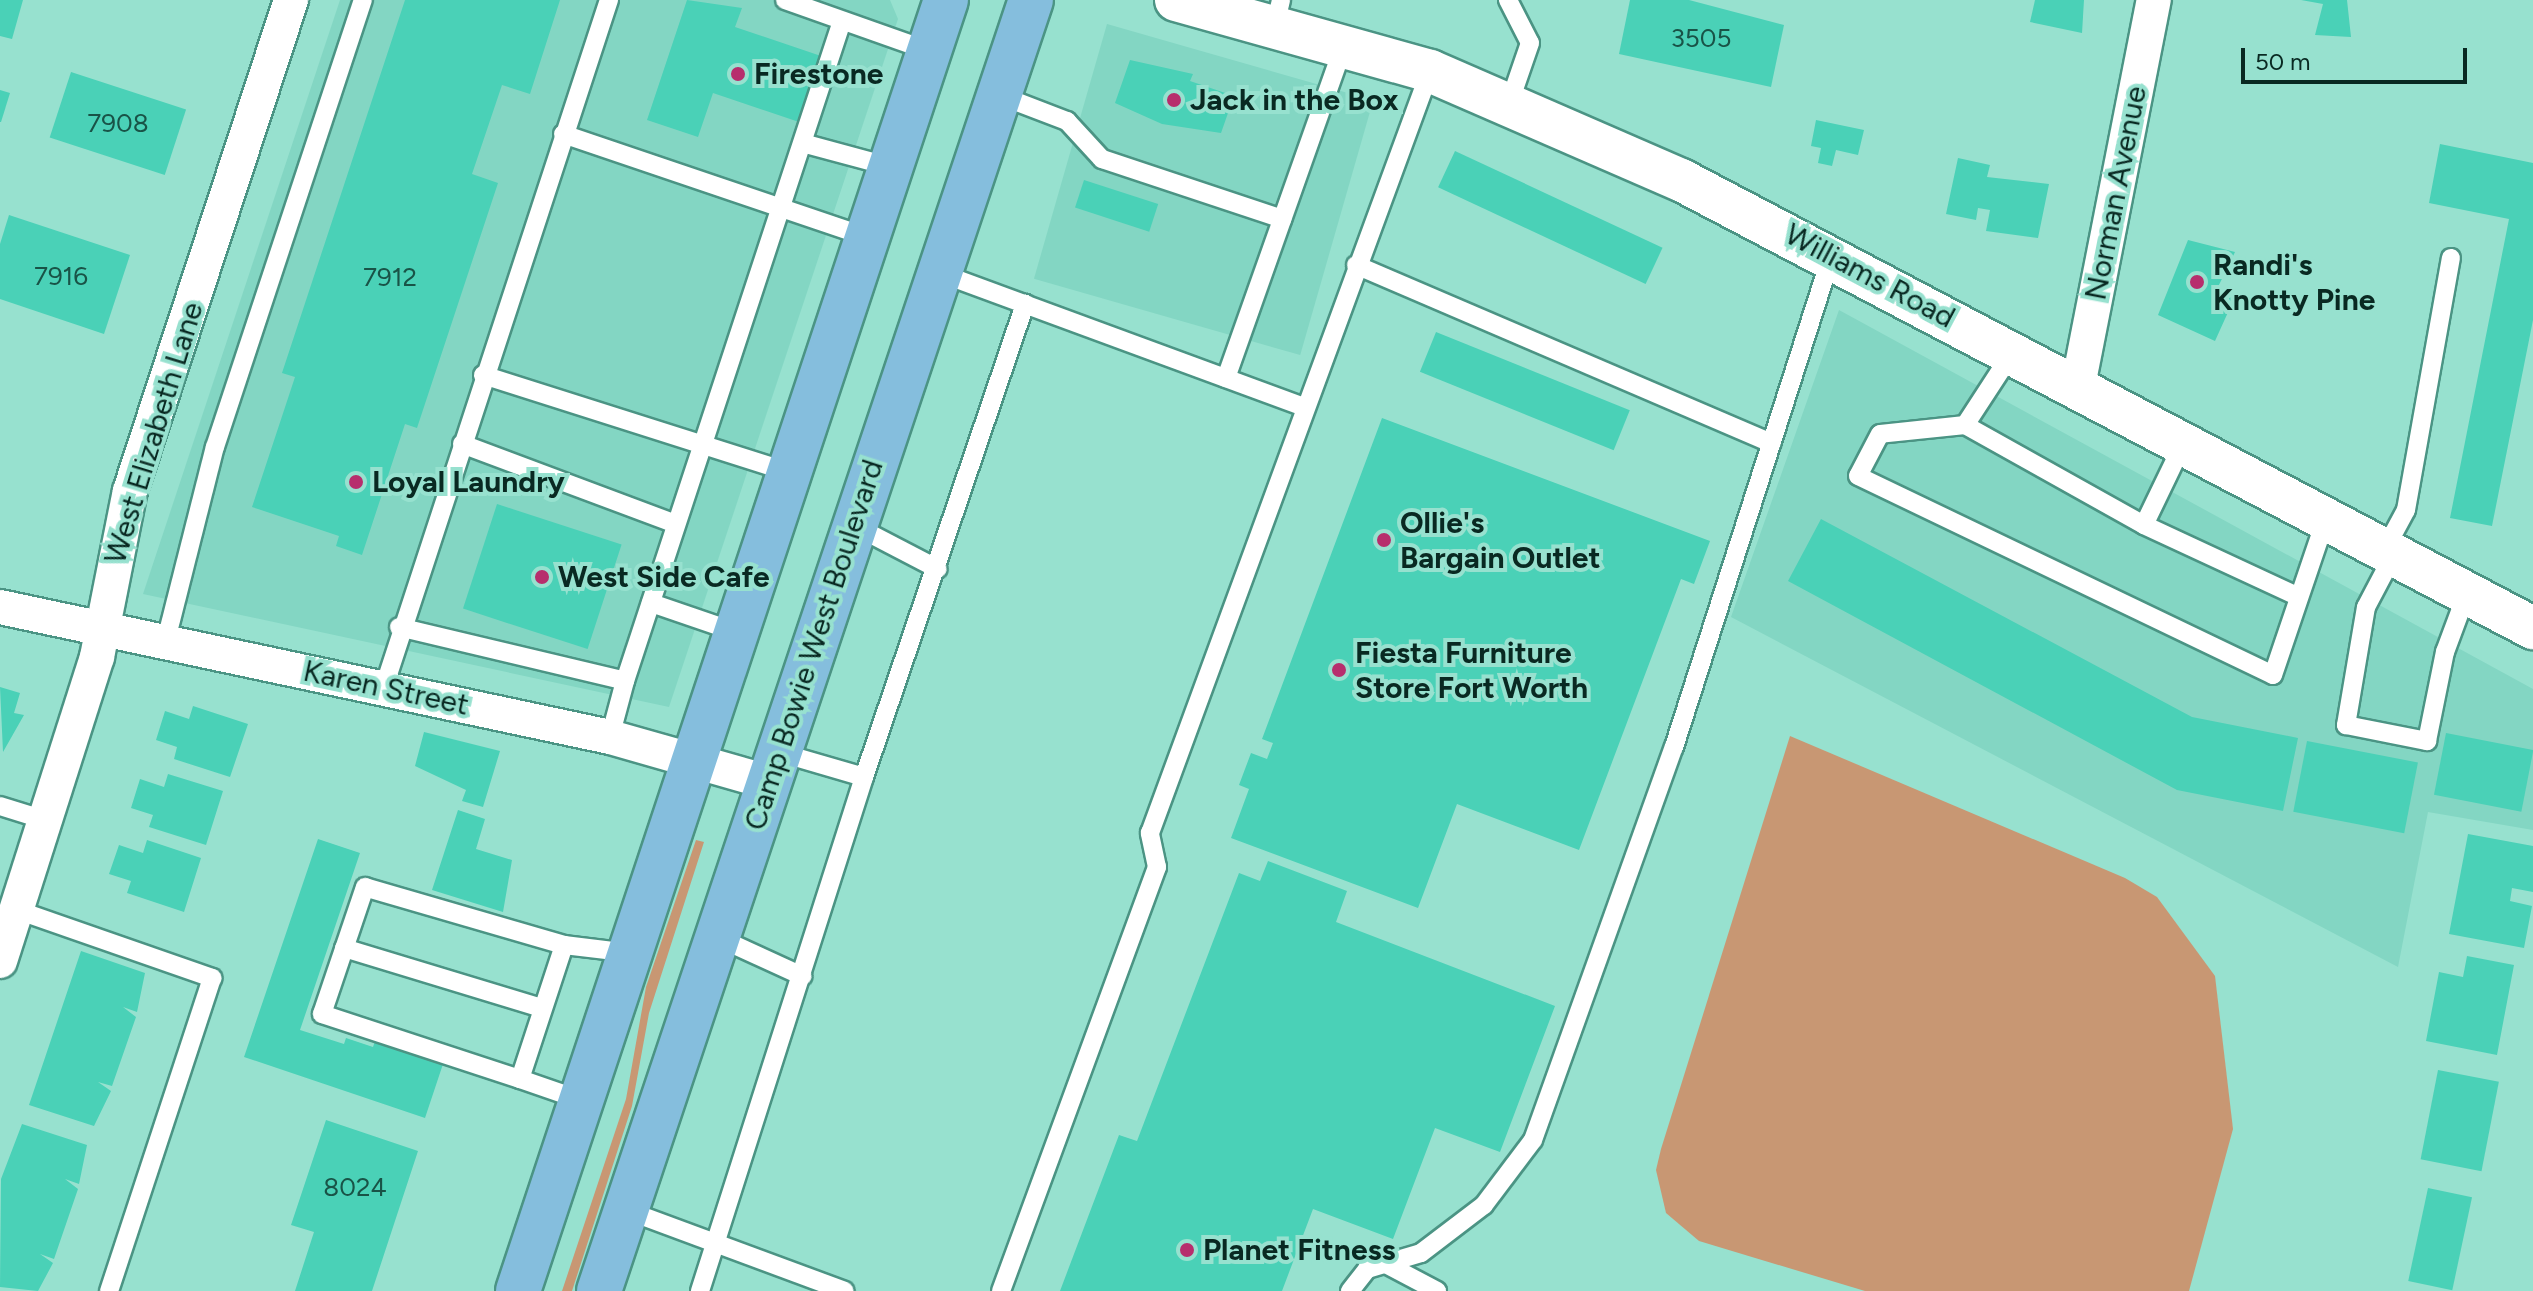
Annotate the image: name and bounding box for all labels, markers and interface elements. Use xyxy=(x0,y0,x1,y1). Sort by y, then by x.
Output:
house number: 3505 xyxy=(1671,23,1731,55)
scale bar xyxy=(2245,32,2471,82)
text: 50 m xyxy=(2255,47,2311,76)
place label: Firestone xyxy=(754,56,883,92)
marker: Firestone xyxy=(729,65,747,83)
place label: Jack in the Box xyxy=(1190,82,1398,118)
street label: Norman Avenue xyxy=(2078,83,2154,303)
marker: Jack in the Box xyxy=(1165,91,1183,109)
house number: 7908 xyxy=(87,108,149,140)
street label: Williams Road xyxy=(1779,216,1961,336)
place label: Randi's Knotty Pine xyxy=(2213,247,2375,318)
house number: 7916 xyxy=(34,261,88,293)
house number: 7912 xyxy=(363,262,417,294)
marker: Randi's Knotty Pine xyxy=(2188,273,2206,291)
street label: West Elizabeth Lane xyxy=(97,298,211,568)
street label: Camp Bowie West Boulevard xyxy=(737,455,891,835)
place label: Loyal Laundry xyxy=(372,464,565,500)
marker: Loyal Laundry xyxy=(347,473,365,491)
place label: Ollie's Bargain Outlet xyxy=(1400,505,1601,576)
marker: Ollie's Bargain Outlet xyxy=(1375,531,1393,549)
place label: West Side Cafe xyxy=(558,559,770,595)
marker: West Side Cafe xyxy=(533,568,551,586)
place label: Fiesta Furniture Store Fort Worth xyxy=(1355,635,1588,706)
street label: Karen Street xyxy=(300,653,472,723)
marker: Fiesta Furniture Store Fort Worth xyxy=(1330,661,1348,679)
house number: 8024 xyxy=(323,1172,387,1204)
place label: Planet Fitness xyxy=(1203,1232,1395,1268)
marker: Planet Fitness xyxy=(1178,1241,1196,1259)

